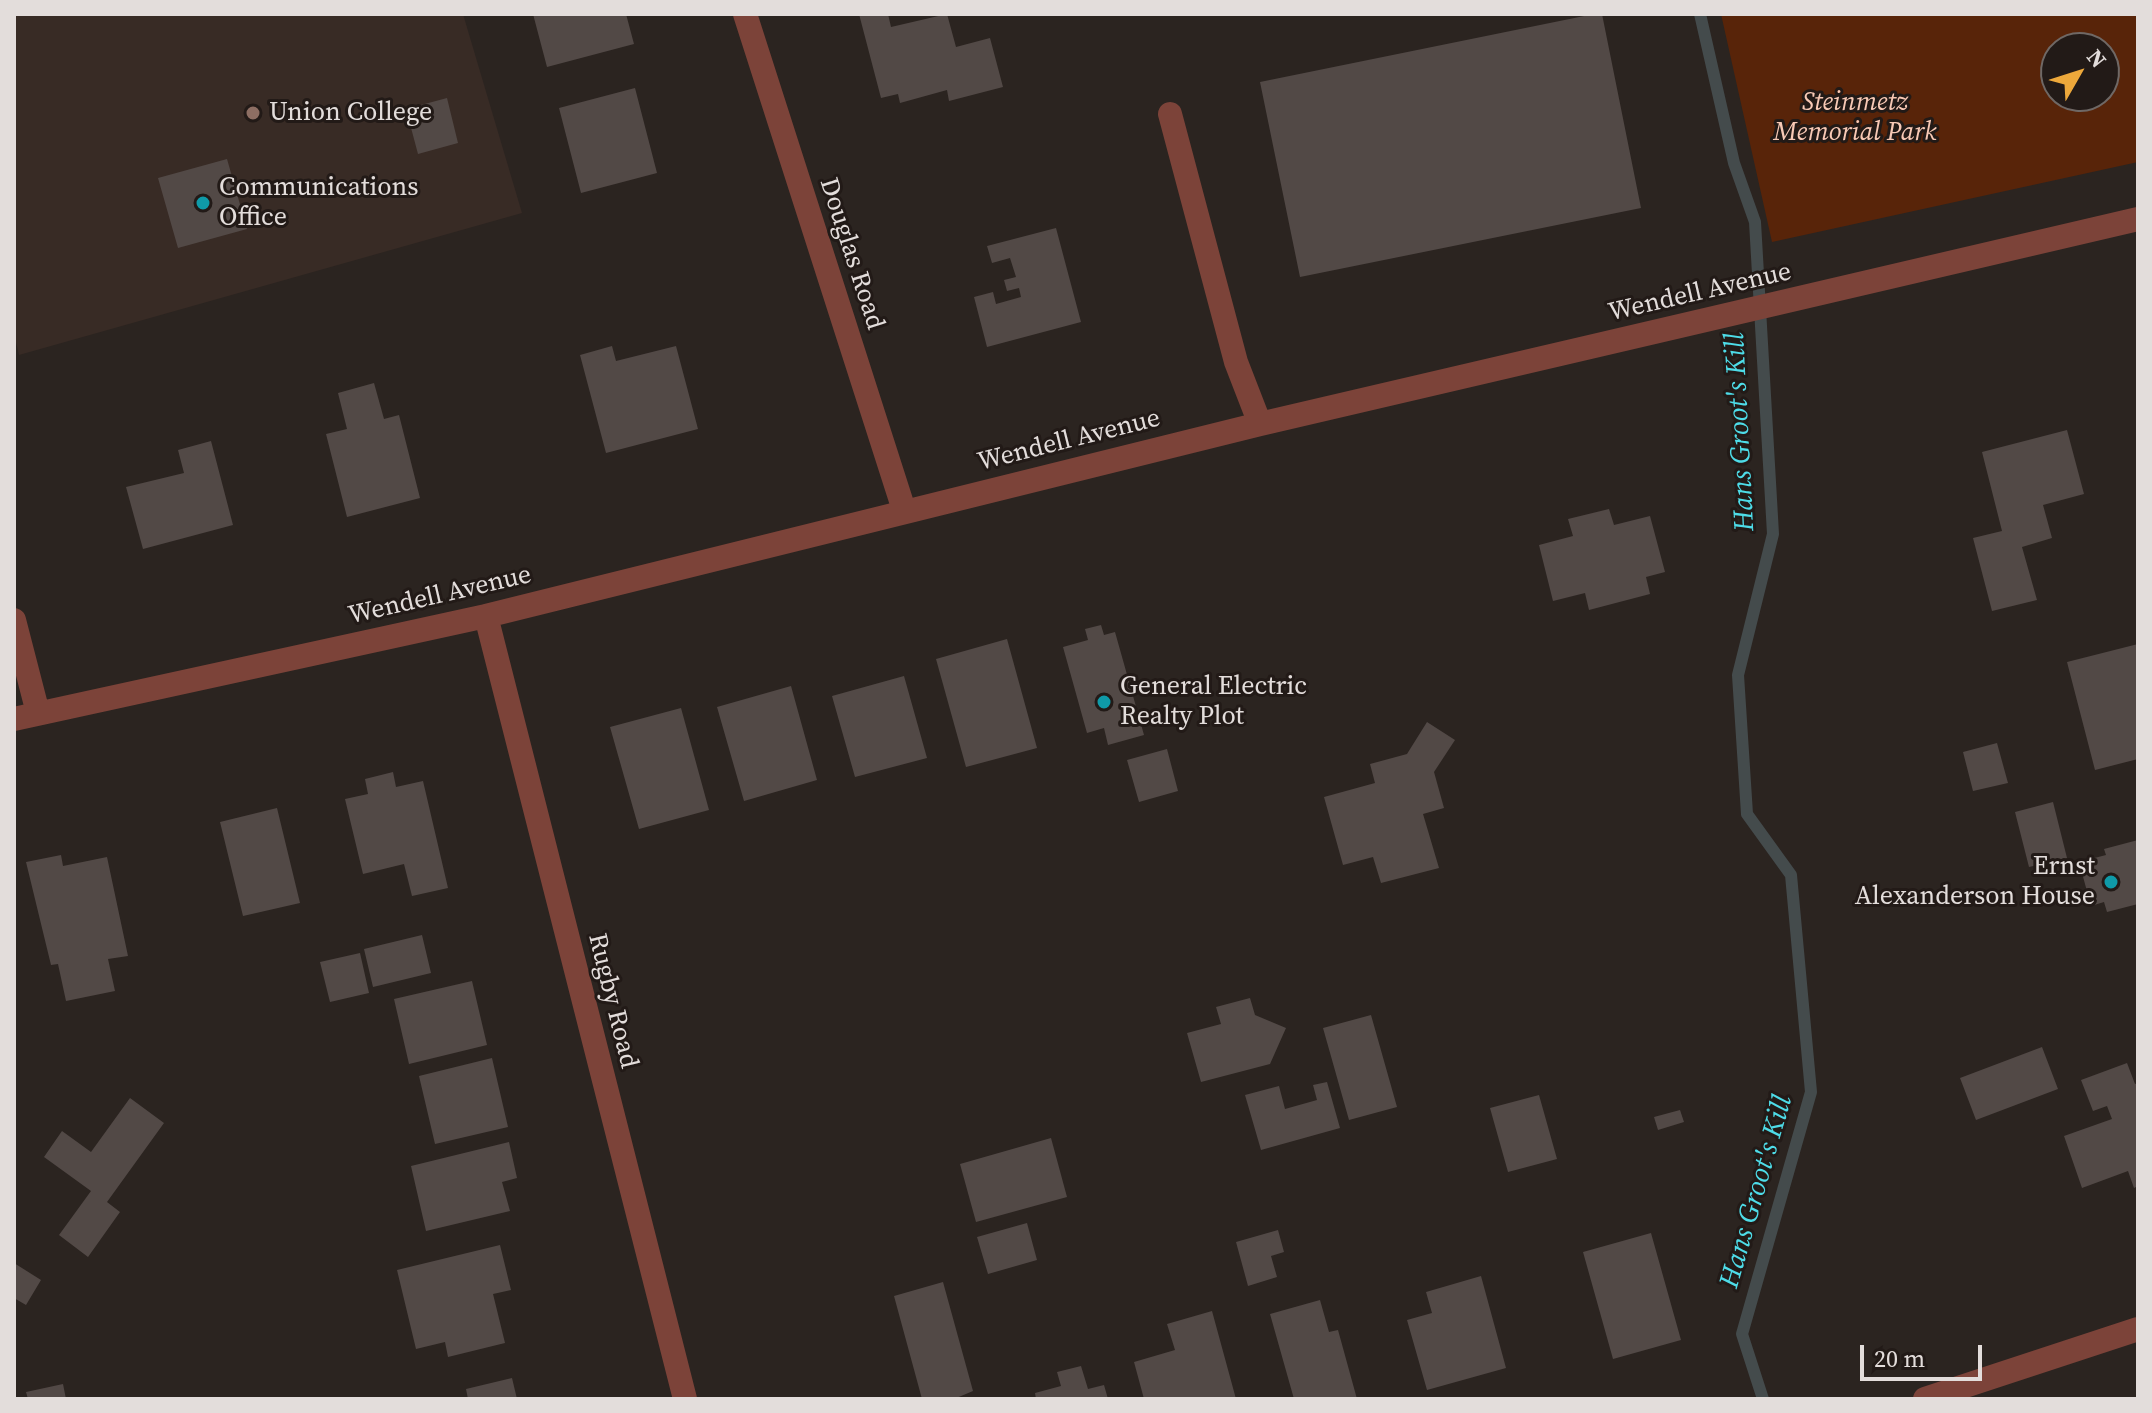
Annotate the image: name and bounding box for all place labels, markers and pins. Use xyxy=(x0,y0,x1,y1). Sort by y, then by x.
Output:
place label: Union College xyxy=(269,97,432,129)
marker: Union College xyxy=(244,104,262,122)
place label: Communications Office xyxy=(219,172,418,234)
marker: Communications Office xyxy=(194,194,212,212)
place label: General Electric Realty Plot xyxy=(1120,671,1307,732)
marker: General Electric Realty Plot xyxy=(1095,693,1113,711)
place label: Ernst Alexanderson House xyxy=(1855,851,2095,912)
marker: Ernst Alexanderson House xyxy=(2102,873,2120,891)

